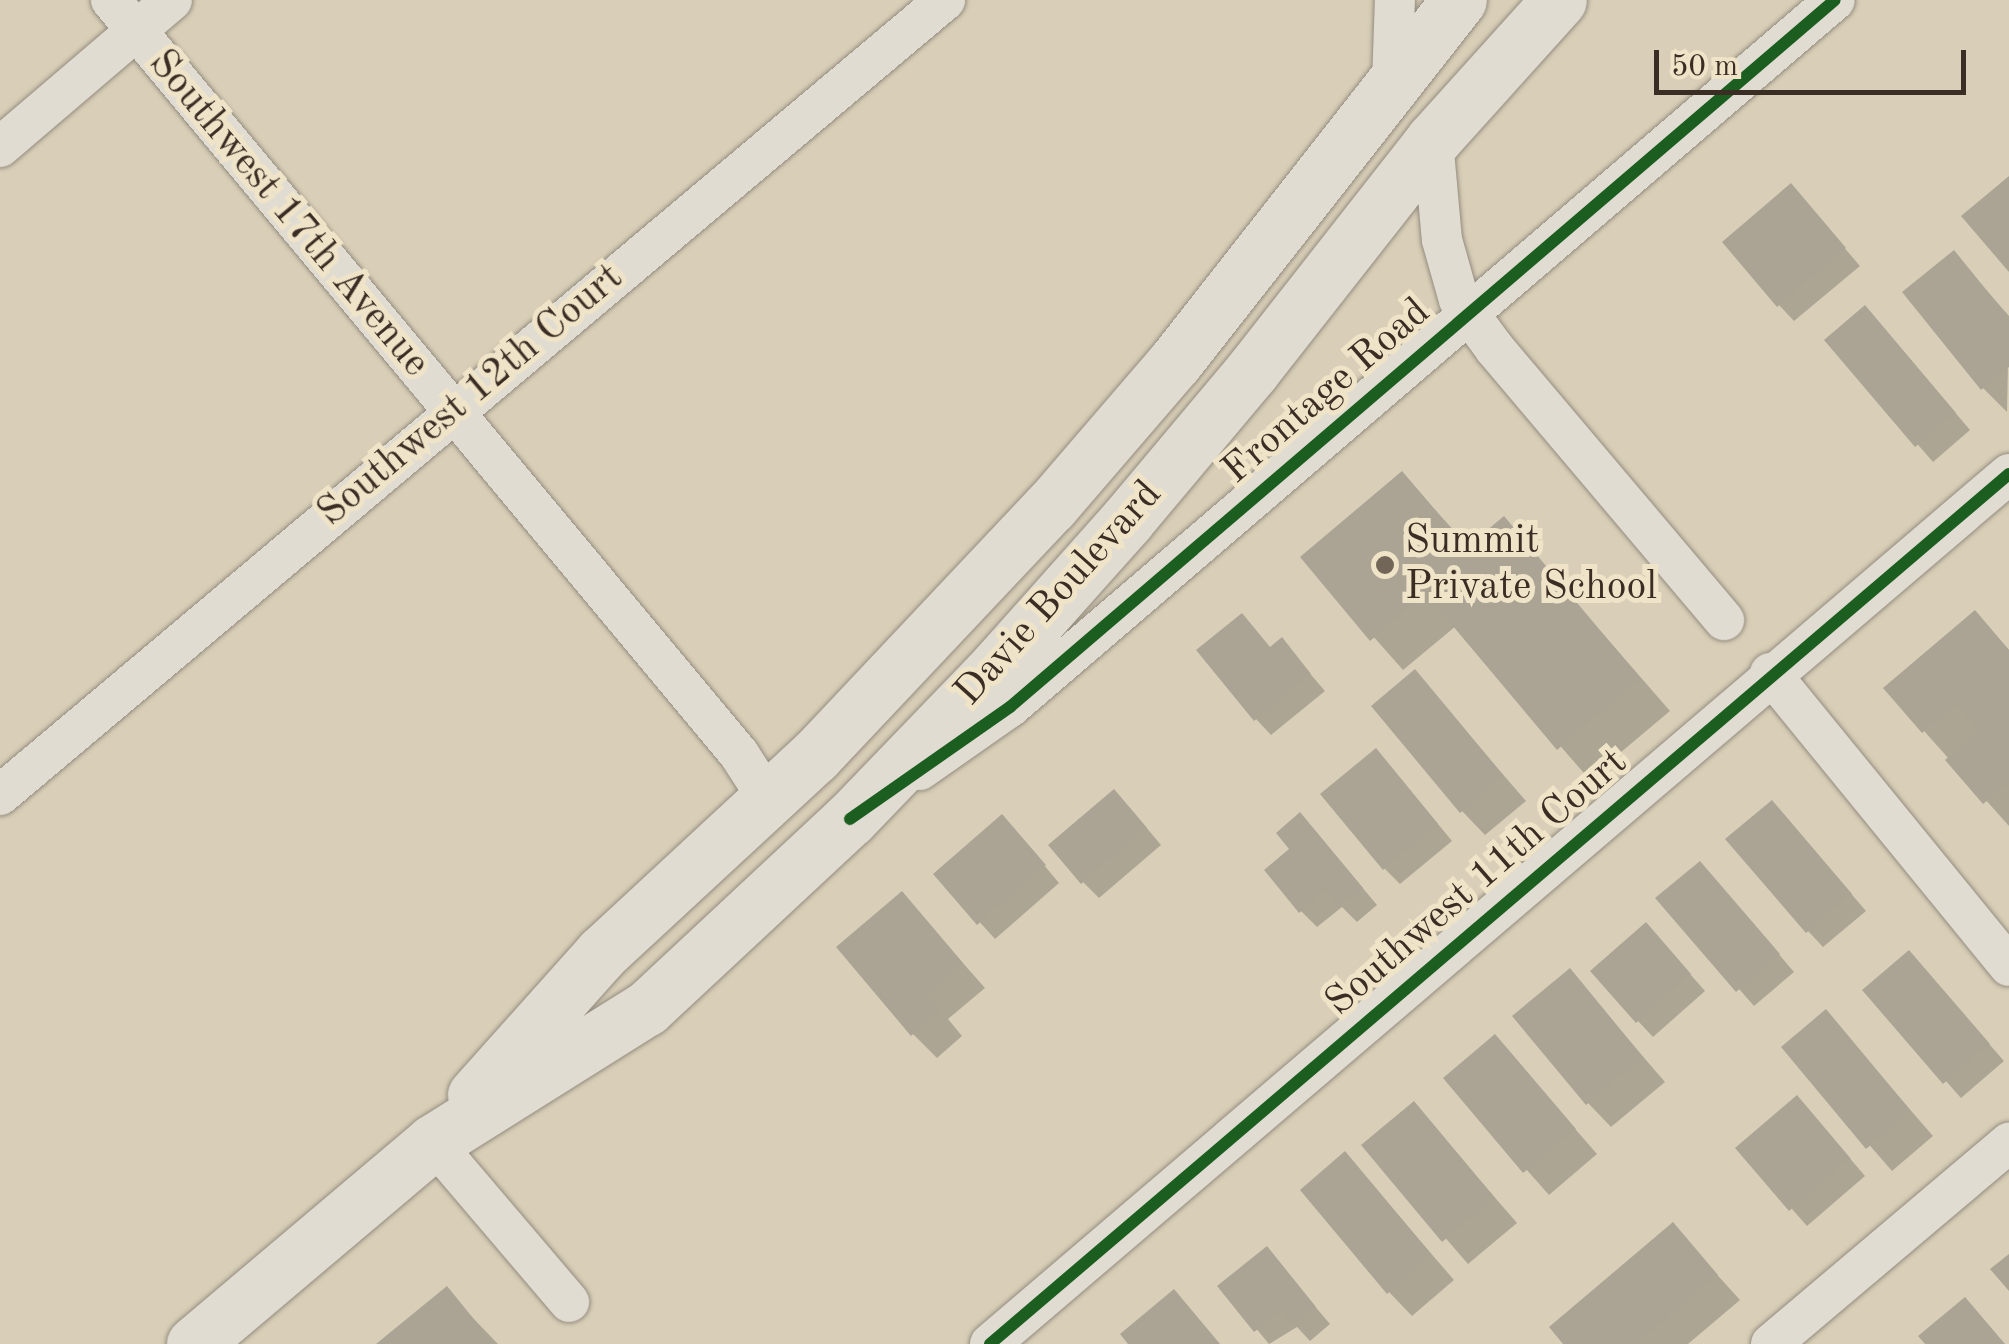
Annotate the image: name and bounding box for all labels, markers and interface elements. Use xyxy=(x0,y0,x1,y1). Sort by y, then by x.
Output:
scale bar xyxy=(1659,30,1972,92)
street label: Southwest 17th Avenue xyxy=(137,41,439,387)
text: 50 m xyxy=(1671,52,1738,82)
street label: Southwest 12th Court xyxy=(309,254,633,538)
street label: Frontage Road xyxy=(1214,289,1440,495)
street label: Davie Boulevard xyxy=(945,472,1173,716)
place label: Summit Private School xyxy=(1405,518,1657,612)
marker: Summit Private School xyxy=(1374,554,1396,576)
street label: Southwest 11th Court xyxy=(1317,739,1637,1027)

